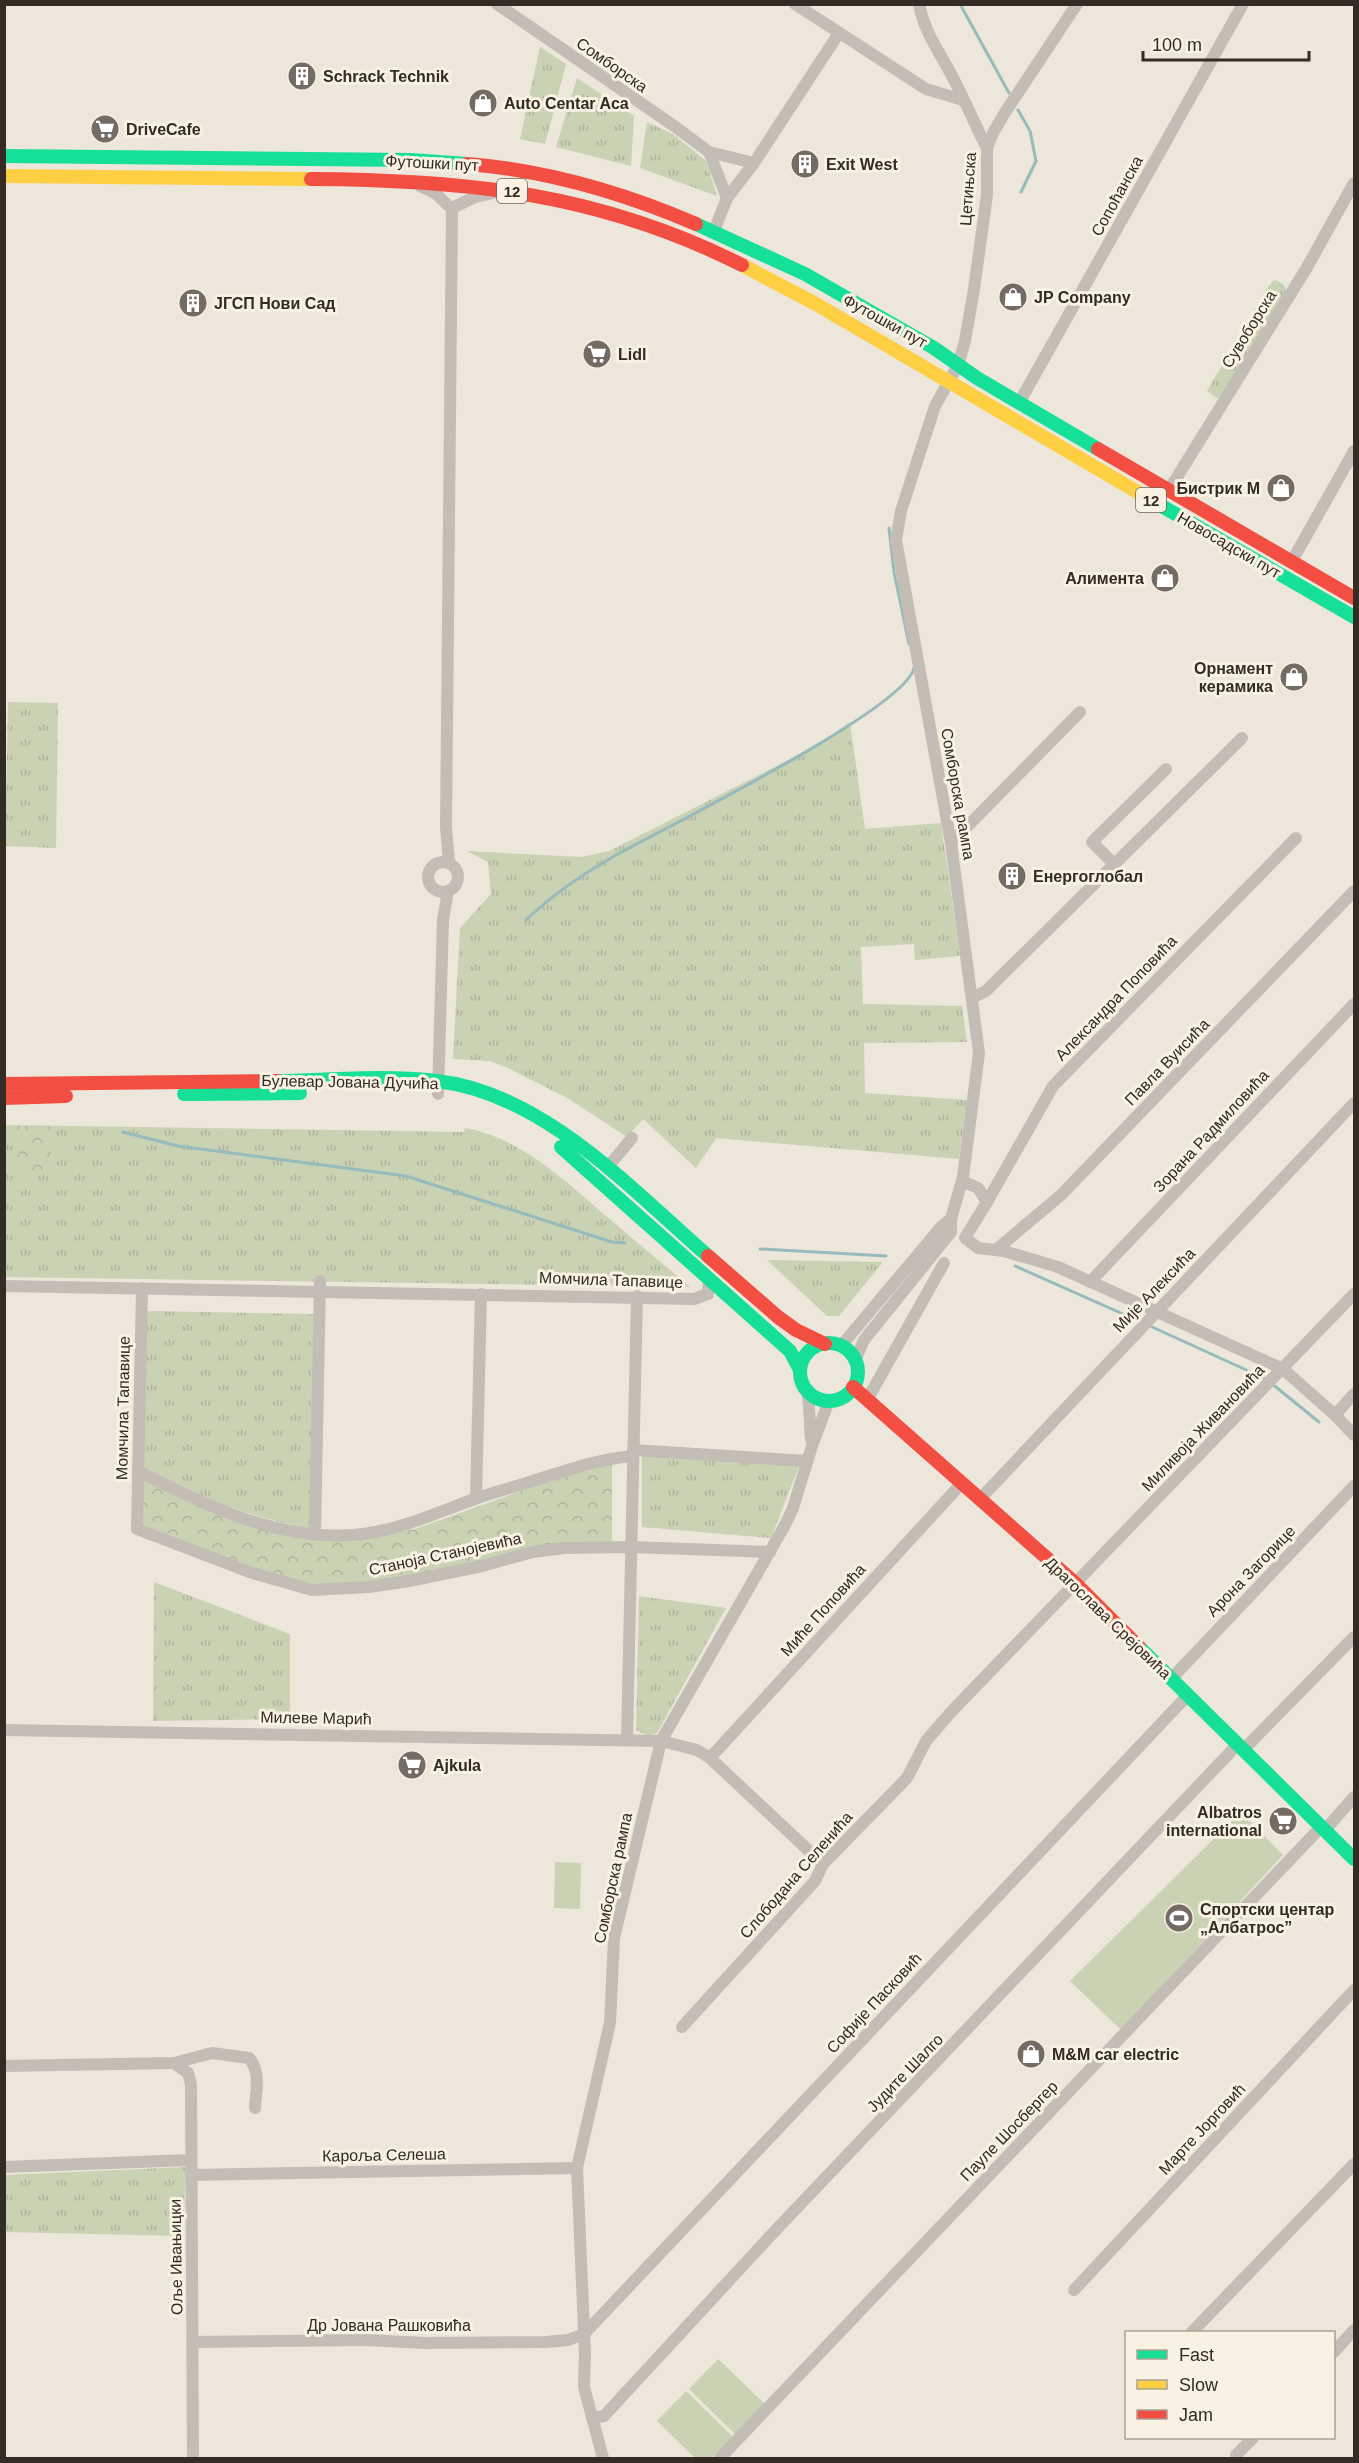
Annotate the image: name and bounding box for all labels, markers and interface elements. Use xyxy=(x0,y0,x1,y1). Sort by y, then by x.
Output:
scale bar xyxy=(1143,24,1310,62)
street label: Сомборска xyxy=(573,34,651,96)
text: 100 m xyxy=(1152,35,1202,55)
building icon: Schrack Technik xyxy=(286,60,318,92)
place label: Schrack Technik xyxy=(323,68,449,85)
shop icon: Auto Centar Aca xyxy=(467,87,499,119)
place label: Auto Centar Aca xyxy=(504,95,629,112)
supermarket icon: DriveCafe xyxy=(89,113,121,145)
place label: DriveCafe xyxy=(126,121,201,138)
building icon: Exit West xyxy=(789,148,821,180)
street label: Футошки пут xyxy=(385,152,480,174)
street label: Цетињска xyxy=(957,152,979,226)
street label: Сопоћанска xyxy=(1088,153,1146,239)
place label: Exit West xyxy=(826,156,898,173)
road number: 12 xyxy=(497,179,527,203)
shop icon: JP Company xyxy=(997,281,1029,313)
building icon: ЈГСП Нови Сад xyxy=(177,287,209,319)
street label: Сувоборска xyxy=(1218,287,1280,371)
place label: JP Company xyxy=(1034,289,1131,306)
street label: Футошки пут xyxy=(840,291,931,351)
place label: ЈГСП Нови Сад xyxy=(214,295,336,312)
supermarket icon: Lidl xyxy=(581,338,613,370)
place label: Lidl xyxy=(618,346,646,363)
shop icon: Бистрик М xyxy=(1265,472,1297,504)
place label: Бистрик М xyxy=(1177,480,1260,497)
road number: 12 xyxy=(1136,488,1166,512)
street label: Новосадски пут xyxy=(1174,509,1284,582)
shop icon: Алимента xyxy=(1149,562,1181,594)
place label: Алимента xyxy=(1065,570,1144,587)
place label: Орнамент керамика xyxy=(1194,660,1273,695)
shop icon: Орнамент керамика xyxy=(1278,661,1310,693)
street label: Сомборска рампа xyxy=(938,727,978,861)
building icon: Енергоглобал xyxy=(996,860,1028,892)
place label: Енергоглобал xyxy=(1033,868,1143,885)
street label: Александра Поповића xyxy=(1052,932,1180,1064)
street label: Павла Вуисића xyxy=(1122,1015,1213,1109)
street label: Зорана Радмиловића xyxy=(1150,1066,1272,1195)
street label: Булевар Јована Дучића xyxy=(261,1072,439,1092)
street label: Мије Алексића xyxy=(1110,1244,1198,1335)
street label: Момчила Тапавице xyxy=(539,1269,683,1291)
street label: Момчила Тапавице xyxy=(113,1336,133,1480)
street label: Миливоја Живановића xyxy=(1138,1361,1268,1495)
street label: Арона Загорице xyxy=(1203,1522,1299,1620)
street label: Станоја Станојевића xyxy=(367,1530,523,1578)
street label: Драгослава Срејовића xyxy=(1042,1554,1174,1683)
street label: Миће Поповића xyxy=(777,1561,869,1659)
street label: Милеве Марић xyxy=(260,1709,372,1727)
supermarket icon: Ajkula xyxy=(396,1749,428,1781)
place label: Ajkula xyxy=(433,1757,481,1774)
place label: Albatros international xyxy=(1166,1804,1262,1839)
supermarket icon: Albatros international xyxy=(1267,1805,1299,1837)
street label: Слободана Селенића xyxy=(737,1808,856,1942)
street label: Сомборска рампа xyxy=(591,1811,635,1945)
place label: Спортски центар „Албатрос” xyxy=(1200,1901,1335,1936)
sports icon: Спортски центар „Албатрос” xyxy=(1163,1902,1195,1934)
street label: Софије Пасковић xyxy=(823,1950,925,2056)
street label: Јудите Шалго xyxy=(864,2031,946,2115)
shop icon: M&M car electric xyxy=(1015,2038,1047,2070)
place label: M&M car electric xyxy=(1052,2046,1179,2063)
street label: Пауле Шосбергер xyxy=(957,2077,1061,2184)
street label: Марте Јорговић xyxy=(1156,2080,1248,2178)
street label: Кароља Селеша xyxy=(322,2145,446,2165)
street label: Оље Ивањицки xyxy=(166,2199,186,2315)
street label: Др Јована Рашковића xyxy=(307,2317,471,2334)
legend xyxy=(1125,2331,1335,2439)
text: Fast xyxy=(1179,2345,1214,2365)
text: Slow xyxy=(1179,2375,1219,2395)
text: Jam xyxy=(1179,2405,1213,2425)

